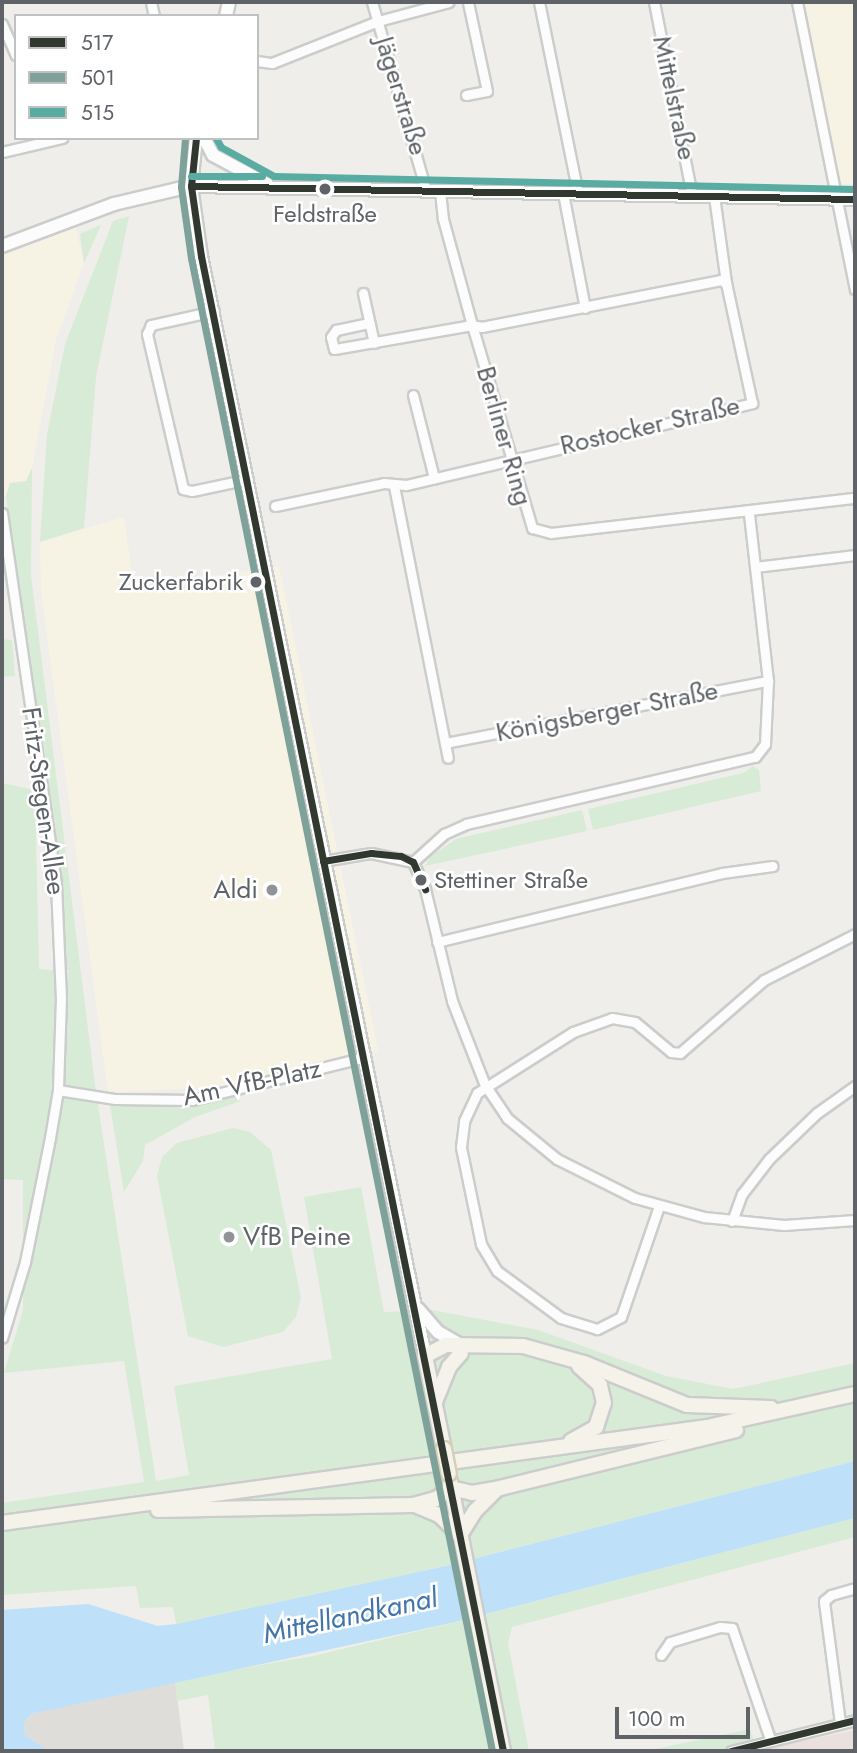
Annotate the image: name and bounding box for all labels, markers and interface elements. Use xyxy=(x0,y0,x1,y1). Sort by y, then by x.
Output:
legend xyxy=(14,14,259,140)
text: 517 xyxy=(81,28,113,58)
street label: Jägerstraße xyxy=(368,33,434,159)
street label: Mittelstraße xyxy=(646,33,702,163)
text: 501 xyxy=(81,63,115,93)
text: 515 xyxy=(81,98,114,128)
marker: Feldstraße xyxy=(318,182,332,196)
place label: Feldstraße xyxy=(273,200,377,228)
street label: Berliner Ring xyxy=(469,363,539,509)
street label: Rostocker Straße xyxy=(557,390,743,462)
place label: Zuckerfabrik xyxy=(119,568,243,596)
marker: Zuckerfabrik xyxy=(249,575,263,589)
street label: Königsberger Straße xyxy=(493,675,721,749)
street label: Fritz-Stegen-Allee xyxy=(14,705,72,897)
place label: Stettiner Straße xyxy=(434,866,588,894)
marker: Stettiner Straße xyxy=(414,873,428,887)
place label: Aldi xyxy=(213,874,258,906)
marker: Aldi xyxy=(264,882,280,898)
street label: Am VfB-Platz xyxy=(180,1053,324,1113)
place label: VfB Peine xyxy=(243,1221,351,1253)
marker: VfB Peine xyxy=(221,1229,237,1245)
water label: Mittellandkanal xyxy=(260,1581,440,1651)
scale bar xyxy=(619,1694,754,1738)
text: 100 m xyxy=(628,1704,685,1734)

